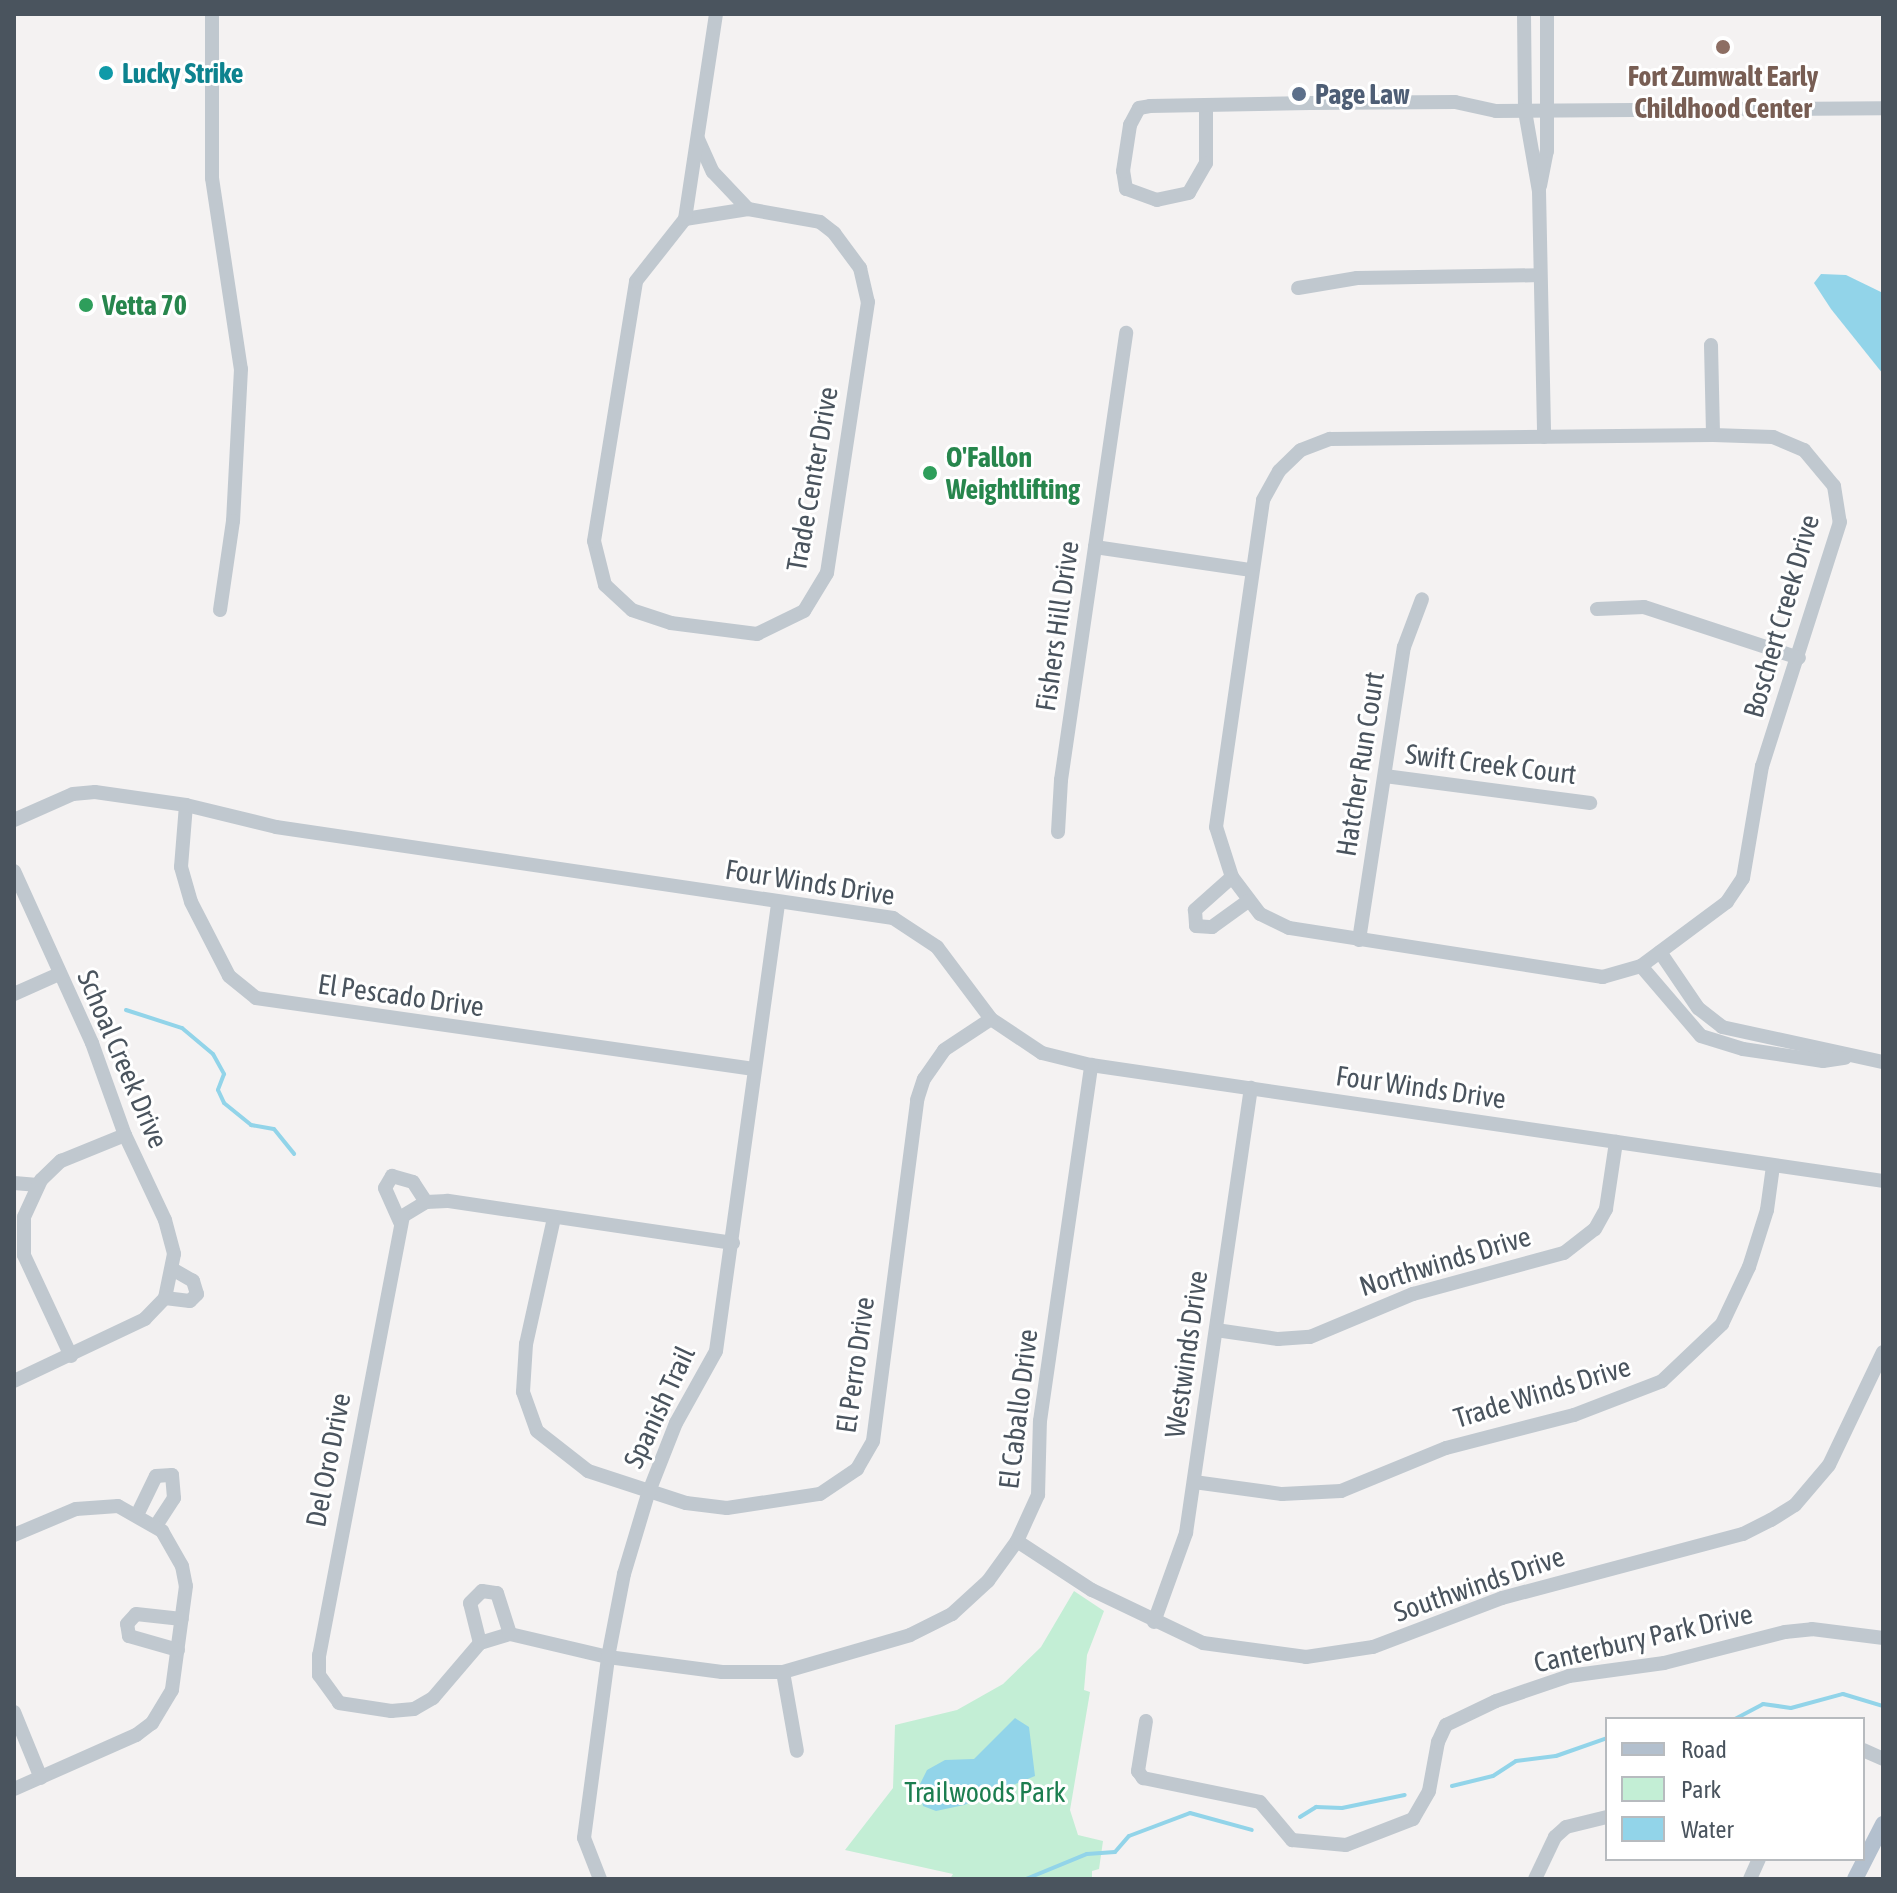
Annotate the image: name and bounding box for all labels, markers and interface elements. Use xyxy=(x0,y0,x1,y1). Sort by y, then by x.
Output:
marker: Fort Zumwalt Early Childhood Center xyxy=(1714,38,1732,56)
place label: Lucky Strike xyxy=(122,56,243,90)
place label: Fort Zumwalt Early Childhood Center xyxy=(1628,59,1818,125)
marker: Lucky Strike xyxy=(97,64,115,82)
place label: Page Law xyxy=(1315,77,1410,111)
marker: Page Law xyxy=(1290,85,1308,103)
place label: Vetta 70 xyxy=(102,288,187,322)
marker: Vetta 70 xyxy=(77,296,95,314)
street label: Trade Center Drive xyxy=(779,384,845,574)
place label: O'Fallon Weightlifting xyxy=(946,440,1080,506)
marker: O'Fallon Weightlifting xyxy=(921,464,939,482)
street label: Boschert Creek Drive xyxy=(1736,511,1826,721)
street label: Fishers Hill Drive xyxy=(1028,539,1086,713)
street label: Hatcher Run Court xyxy=(1329,669,1391,859)
street label: Swift Creek Court xyxy=(1404,737,1578,791)
street label: Four Winds Drive xyxy=(723,852,897,912)
street label: Schoal Creek Drive xyxy=(70,965,176,1153)
street label: El Pescado Drive xyxy=(316,967,486,1023)
street label: Four Winds Drive xyxy=(1334,1058,1508,1116)
street label: Northwinds Drive xyxy=(1355,1219,1535,1303)
street label: Westwinds Drive xyxy=(1158,1268,1214,1440)
street label: El Perro Drive xyxy=(829,1295,881,1435)
street label: El Caballo Drive xyxy=(992,1327,1044,1491)
street label: Spanish Trail xyxy=(616,1341,702,1473)
street label: Trade Winds Drive xyxy=(1450,1349,1634,1435)
street label: Del Oro Drive xyxy=(299,1390,357,1530)
street label: Southwinds Drive xyxy=(1389,1539,1569,1629)
street label: Canterbury Park Drive xyxy=(1530,1597,1756,1679)
legend xyxy=(1605,1717,1865,1861)
text: Road xyxy=(1681,1736,1727,1763)
park label: Trailwoods Park xyxy=(904,1775,1066,1809)
text: Park xyxy=(1681,1776,1721,1803)
text: Water xyxy=(1681,1816,1734,1843)

